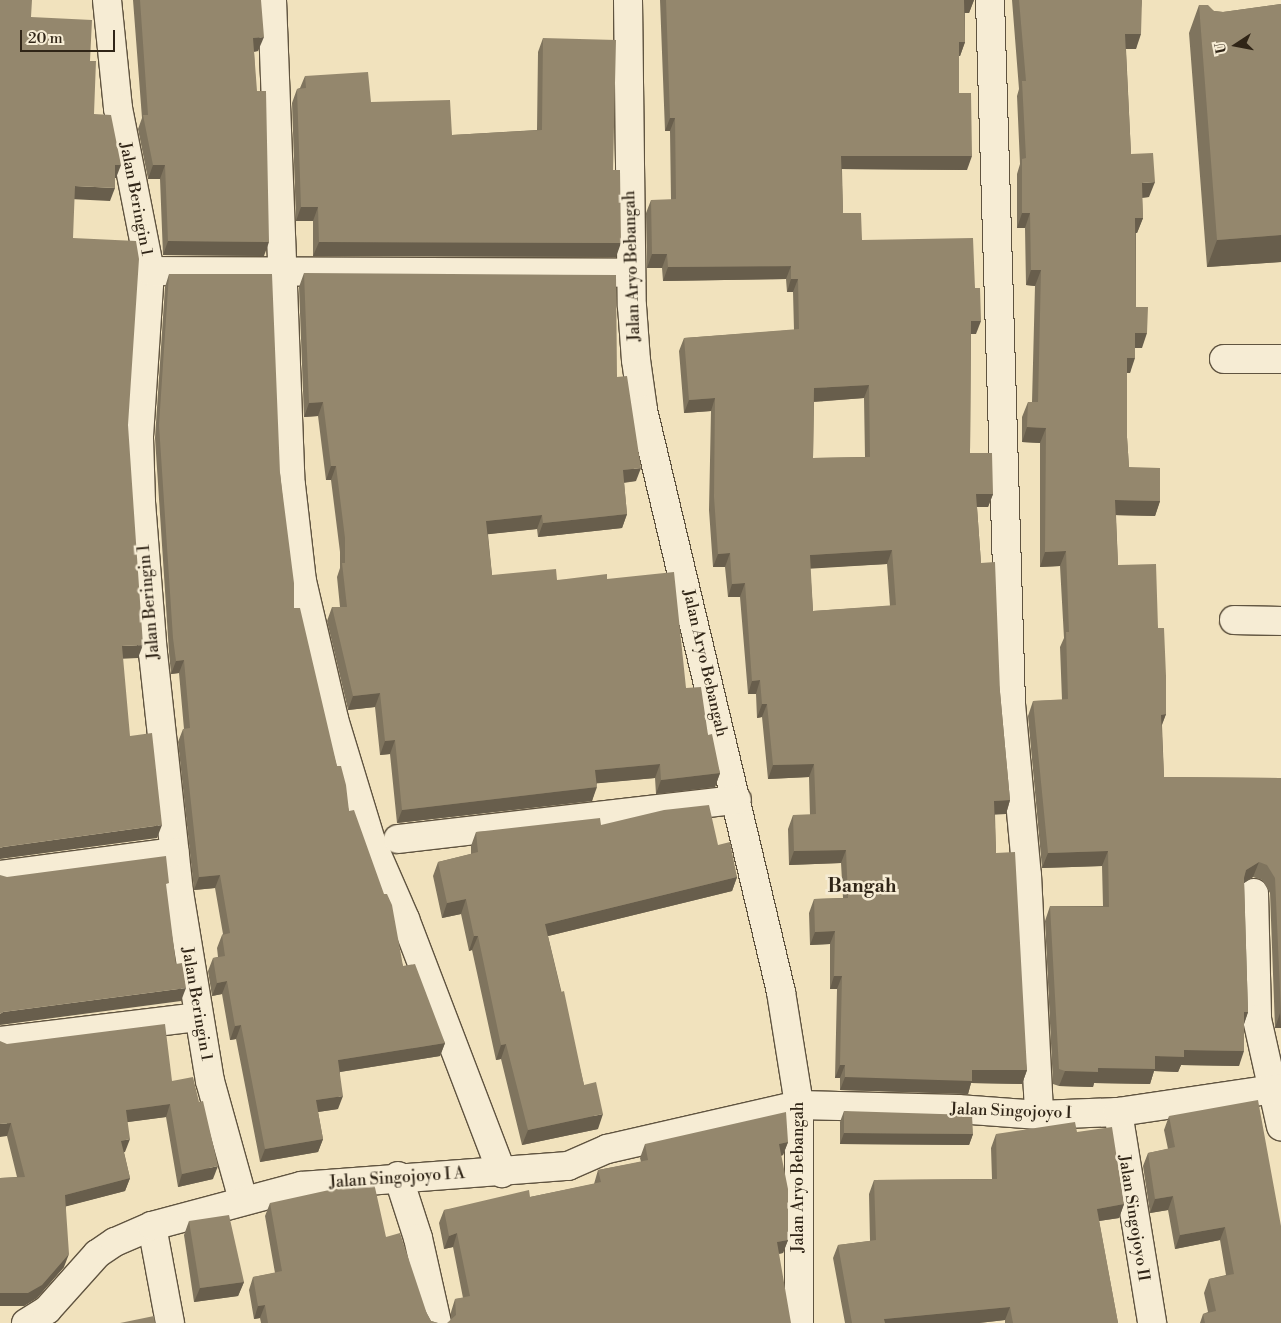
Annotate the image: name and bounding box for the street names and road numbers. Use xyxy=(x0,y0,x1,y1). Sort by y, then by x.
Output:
street label: Jalan Beringin 1 xyxy=(116,141,156,257)
street label: Jalan Aryo Bebangah xyxy=(620,190,644,342)
street label: Jalan Beringin 1 xyxy=(134,544,164,660)
street label: Jalan Aryo Bebangah xyxy=(679,587,731,739)
street label: Jalan Beringin 1 xyxy=(178,946,216,1062)
street label: Jalan Singojoyo I xyxy=(950,1099,1072,1123)
street label: Jalan Aryo Bebangah xyxy=(788,1102,808,1252)
street label: Jalan Singojoyo II xyxy=(1115,1153,1153,1283)
street label: Jalan Singojoyo I A xyxy=(329,1164,465,1192)

